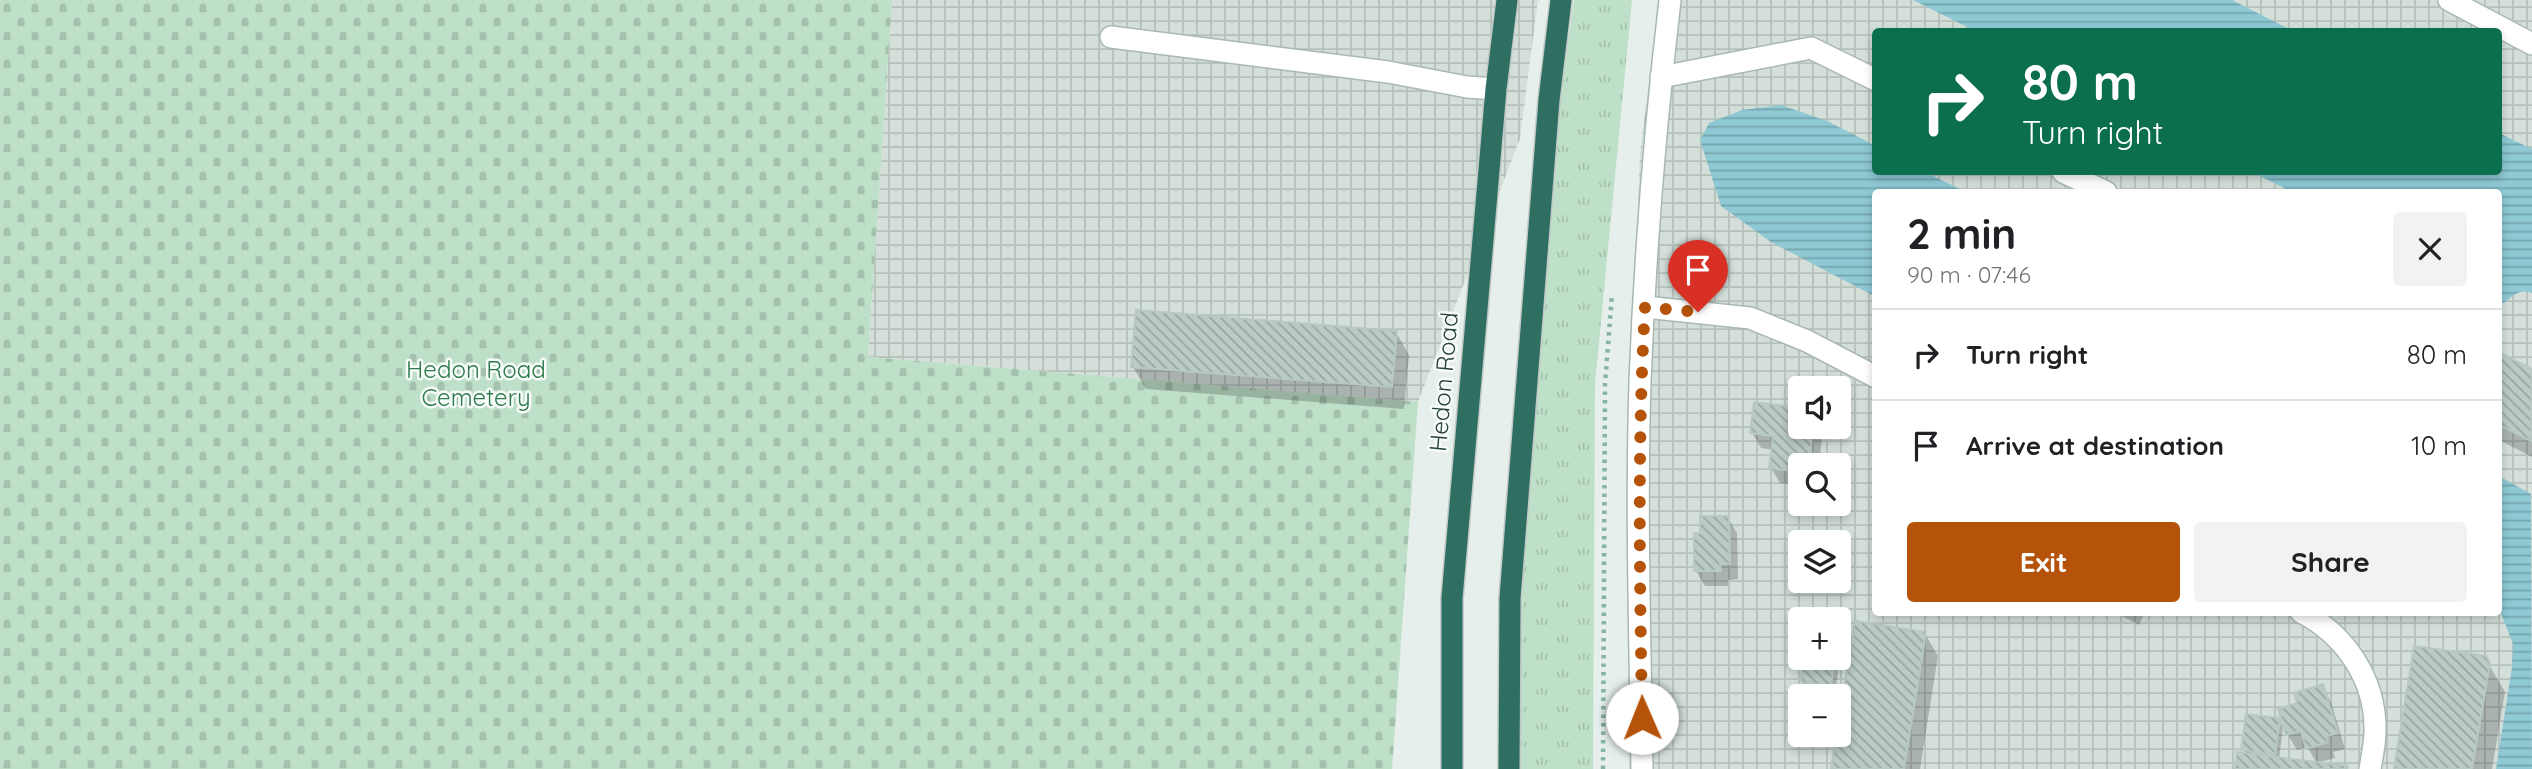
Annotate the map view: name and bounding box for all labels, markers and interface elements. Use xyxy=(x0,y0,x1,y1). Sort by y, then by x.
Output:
text: 80 m xyxy=(2022,51,2138,112)
icon: right xyxy=(1907,56,1998,147)
text: Turn right xyxy=(2022,112,2163,152)
text: 2 min xyxy=(1907,207,2016,260)
button: close xyxy=(2393,212,2467,286)
pin xyxy=(1668,240,1728,312)
icon: arrive xyxy=(1679,251,1717,289)
text: 90 m · 07:46 xyxy=(1907,260,2031,289)
street label: Hedon Road xyxy=(1422,311,1464,453)
icon: right xyxy=(1907,336,1945,374)
text: Turn right xyxy=(1966,338,2088,371)
text: 80 m xyxy=(2407,338,2467,371)
park label: Hedon Road Cemetery xyxy=(406,354,546,412)
map controls xyxy=(1788,376,1851,747)
button: sound xyxy=(1788,376,1851,439)
icon: arrive xyxy=(1907,427,1945,465)
text: Arrive at destination xyxy=(1966,429,2224,462)
text: 10 m xyxy=(2411,429,2467,462)
button: search xyxy=(1788,453,1851,516)
button: Exit xyxy=(1907,522,2180,602)
button: Share xyxy=(2194,522,2467,602)
button: layers xyxy=(1788,530,1851,593)
button: + xyxy=(1788,607,1851,670)
position arrow xyxy=(1605,681,1679,755)
button: − xyxy=(1788,684,1851,747)

